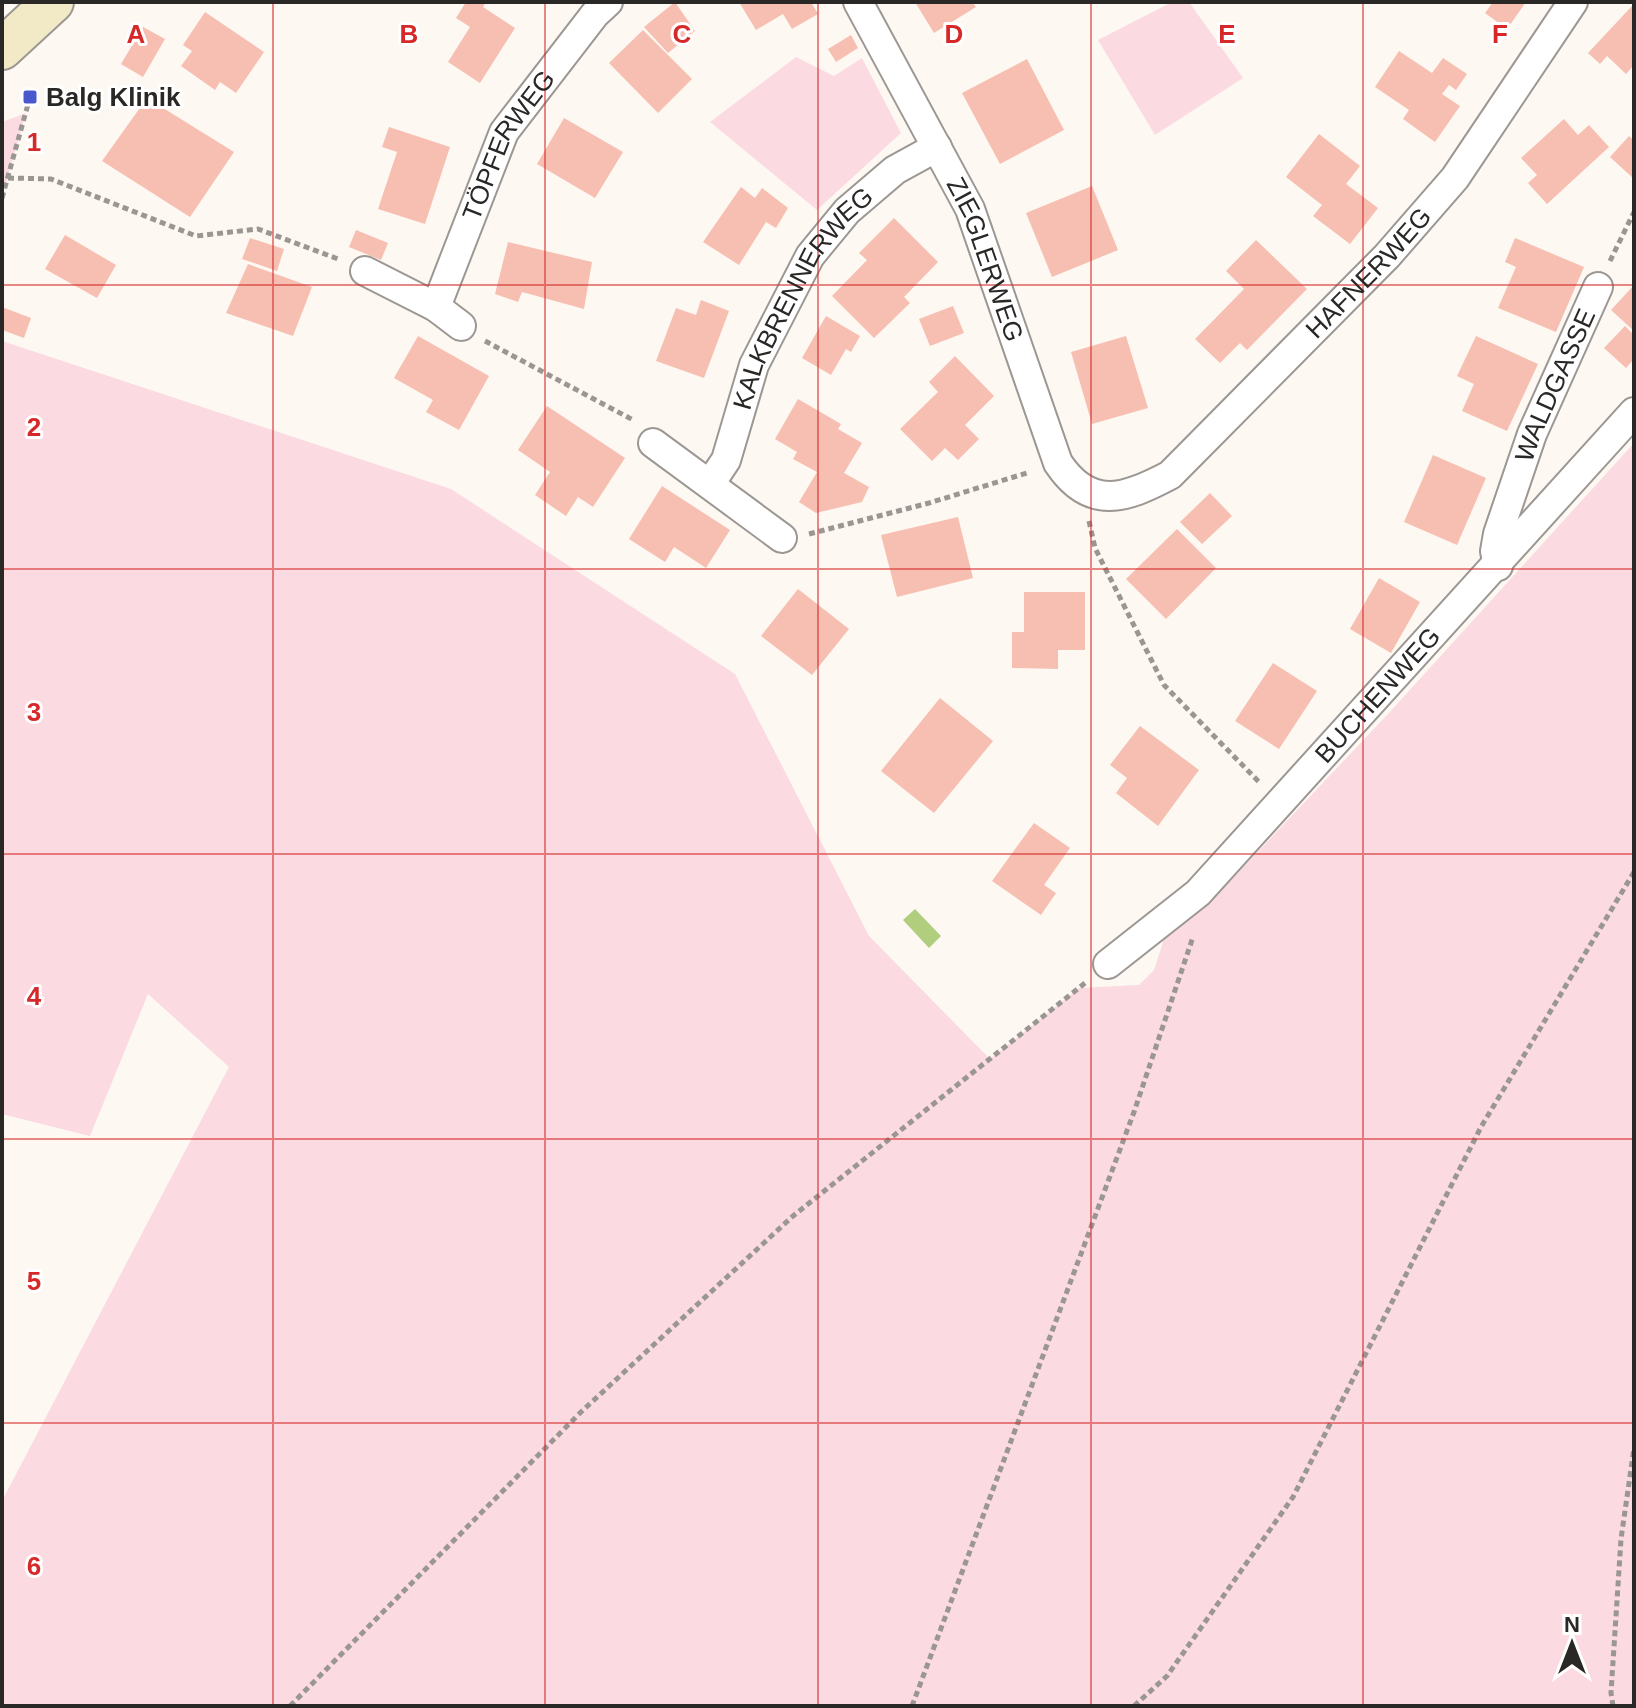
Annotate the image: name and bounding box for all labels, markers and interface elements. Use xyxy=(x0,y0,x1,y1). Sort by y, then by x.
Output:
text: A xyxy=(127,19,146,49)
text: B xyxy=(400,19,418,49)
text: C xyxy=(673,19,692,49)
text: D xyxy=(945,19,963,49)
text: E xyxy=(1218,19,1236,49)
text: F xyxy=(1492,19,1508,49)
street label: TÖPFERWEG xyxy=(456,64,561,224)
place label: Balg Klinik xyxy=(46,82,181,112)
marker: Balg Klinik xyxy=(21,88,39,106)
text: 1 xyxy=(27,127,41,157)
street label: ZIEGLERWEG xyxy=(941,172,1030,345)
street label: KALKBRENNERWEG xyxy=(727,181,879,413)
street label: HAFNERWEG xyxy=(1299,201,1437,344)
street label: WALDGASSE xyxy=(1509,304,1601,465)
text: 2 xyxy=(27,412,41,442)
street label: BUCHENWEG xyxy=(1309,621,1446,769)
text: 3 xyxy=(27,697,41,727)
text: 4 xyxy=(27,981,42,1011)
text: 5 xyxy=(27,1266,41,1296)
text: 6 xyxy=(27,1551,41,1581)
north arrow xyxy=(1532,1604,1612,1684)
text: N xyxy=(1564,1612,1580,1637)

